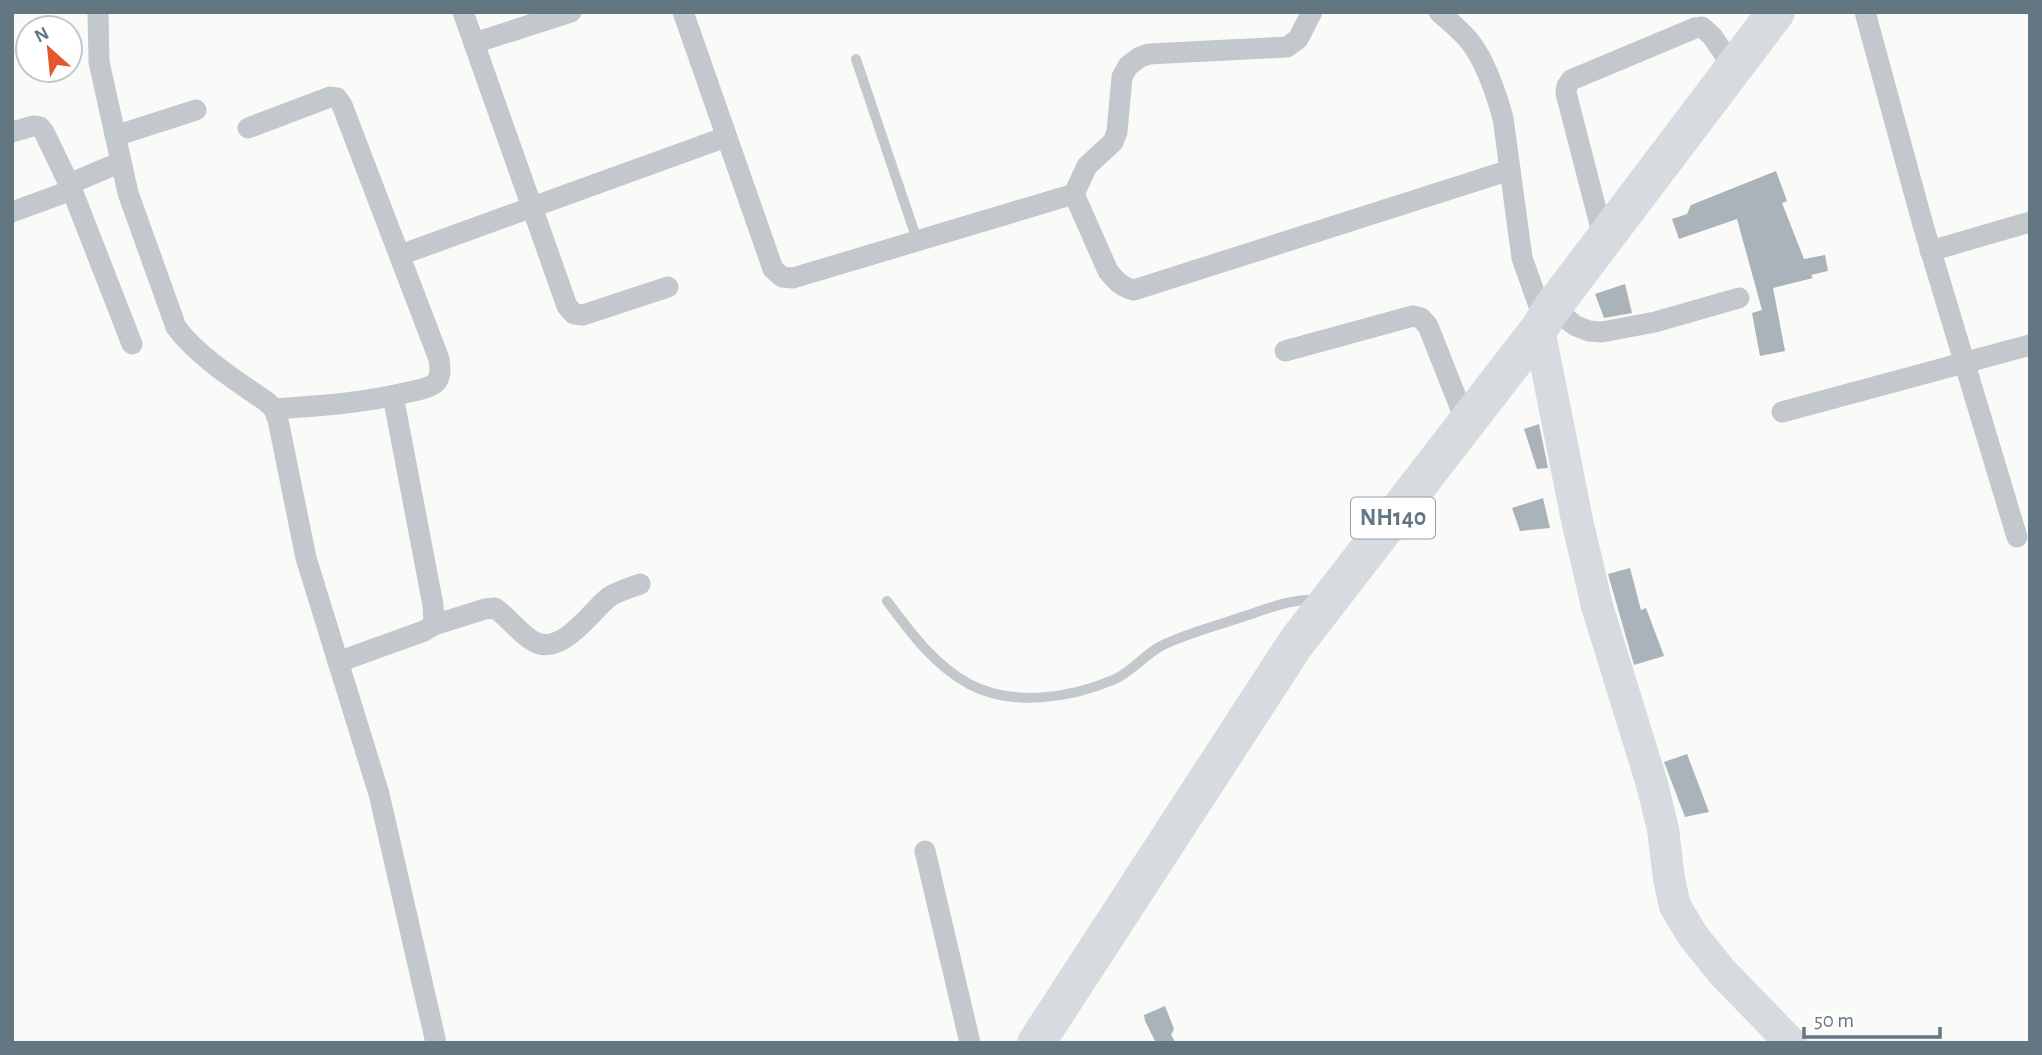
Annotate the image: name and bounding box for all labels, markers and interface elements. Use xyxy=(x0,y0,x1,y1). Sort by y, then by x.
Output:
north arrow xyxy=(14,14,84,84)
text: N xyxy=(32,24,52,47)
road number: NH140 xyxy=(1351,498,1435,538)
scale bar xyxy=(1804,996,1940,1040)
text: 50 m xyxy=(1814,1010,1854,1031)

